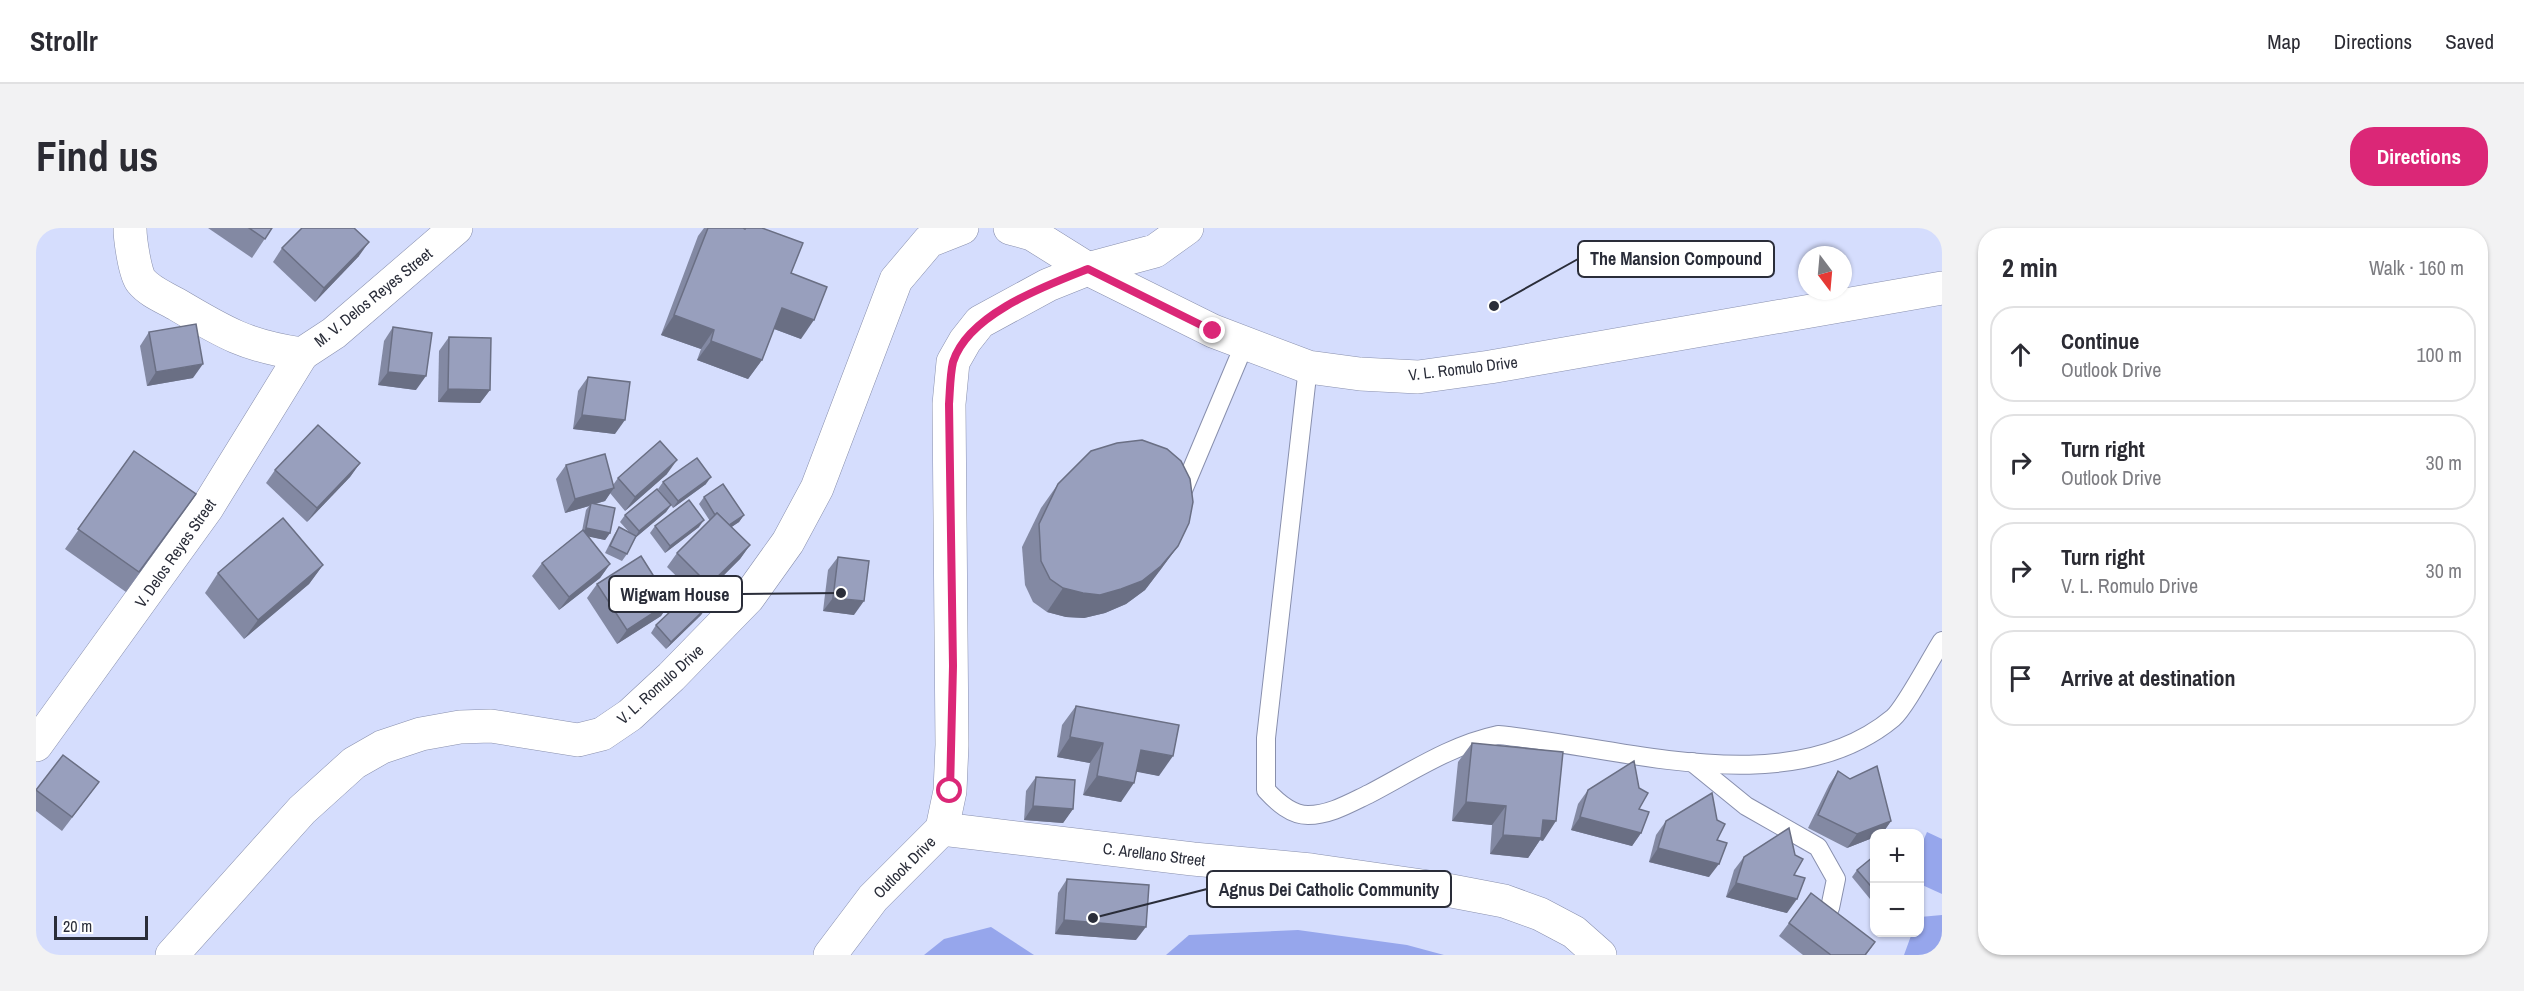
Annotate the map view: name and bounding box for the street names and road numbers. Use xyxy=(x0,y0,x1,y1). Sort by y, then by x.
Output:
street label: M. V. Delos Reyes Street xyxy=(309,242,437,352)
street label: V. L. Romulo Drive xyxy=(1407,350,1519,386)
street label: V. Delos Reyes Street xyxy=(129,494,221,612)
street label: V. L. Romulo Drive xyxy=(612,639,708,729)
street label: Outlook Drive xyxy=(868,831,940,903)
street label: C. Arellano Street xyxy=(1102,837,1207,871)

